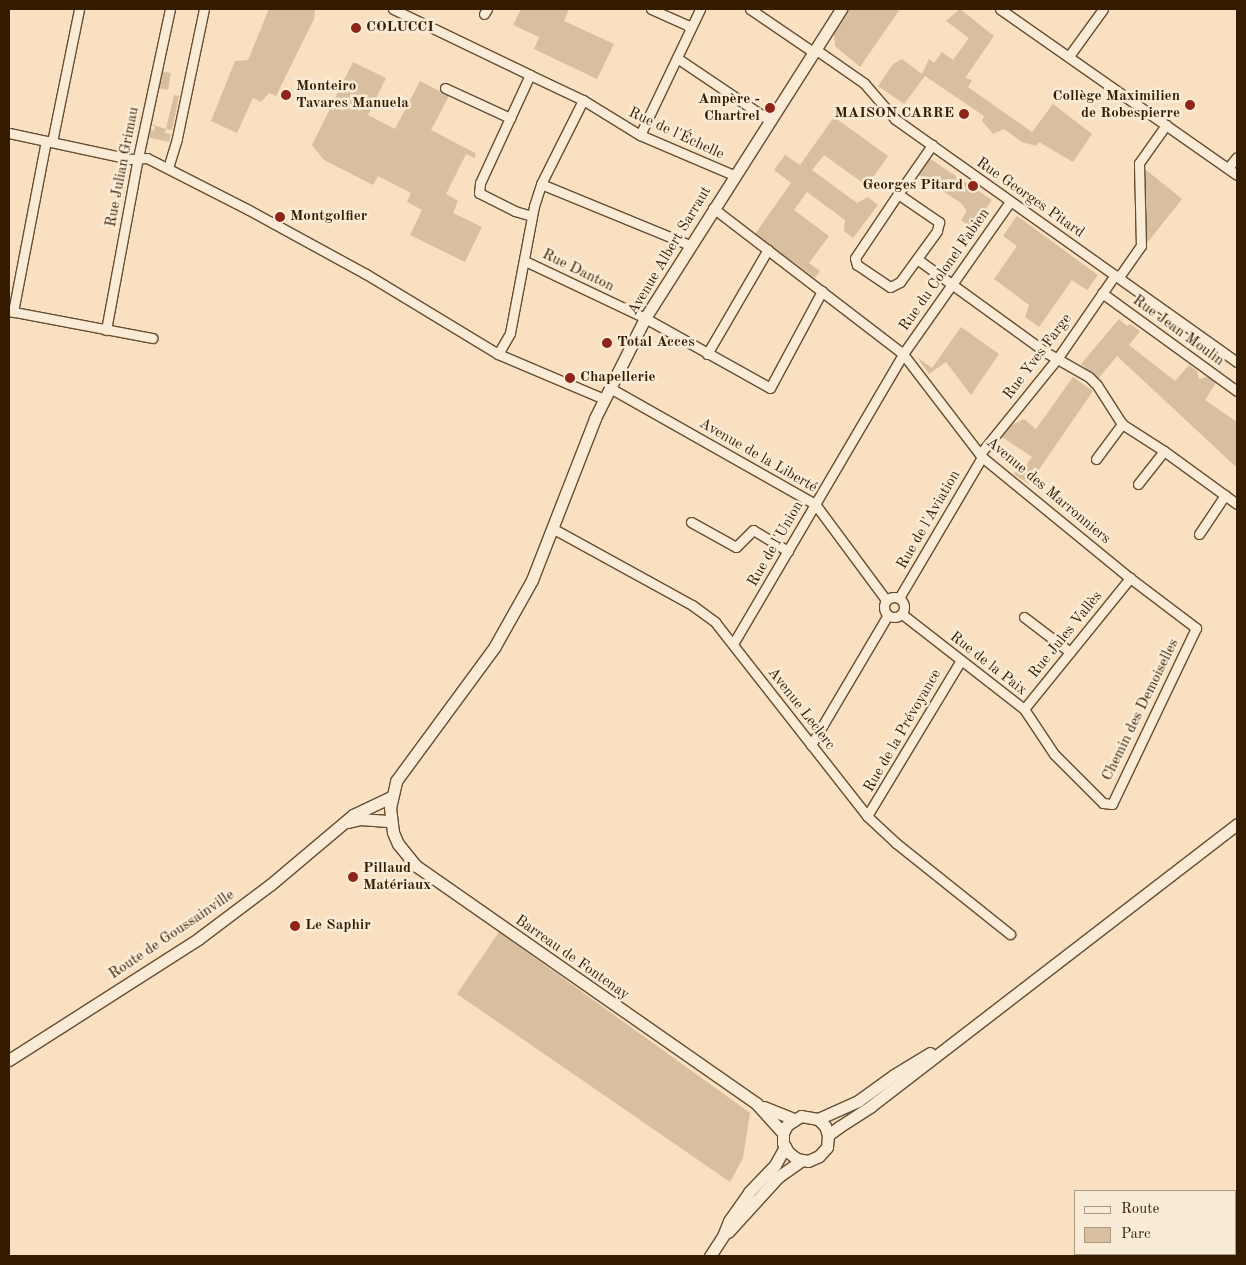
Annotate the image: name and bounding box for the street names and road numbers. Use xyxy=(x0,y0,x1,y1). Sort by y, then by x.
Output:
street label: Rue de l'Échelle xyxy=(625,104,727,164)
street label: Rue Julian Grimau xyxy=(103,105,143,229)
street label: Rue Georges Pitard xyxy=(973,154,1087,242)
street label: Avenue Albert Sarraut xyxy=(624,183,716,319)
street label: Rue du Colonel Fabien xyxy=(896,205,994,335)
street label: Rue Danton xyxy=(539,246,617,296)
street label: Rue Jean Moulin xyxy=(1129,292,1227,370)
street label: Rue Yves Farge xyxy=(1000,311,1076,403)
street label: Avenue de la Liberté xyxy=(696,415,820,497)
street label: Avenue des Marronniers xyxy=(982,434,1114,548)
street label: Rue de l'Aviation xyxy=(893,467,965,573)
street label: Rue de l'Union xyxy=(744,498,808,590)
street label: Rue Jules Vallès xyxy=(1025,588,1107,682)
street label: Rue de la Paix xyxy=(946,628,1030,700)
street label: Chemin des Demoiselles xyxy=(1099,636,1183,784)
street label: Avenue Leclerc xyxy=(763,664,839,754)
street label: Rue de la Prévoyance xyxy=(861,666,945,796)
street label: Route de Goussainville xyxy=(106,886,238,984)
street label: Barreau de Fontenay xyxy=(511,912,633,1004)

